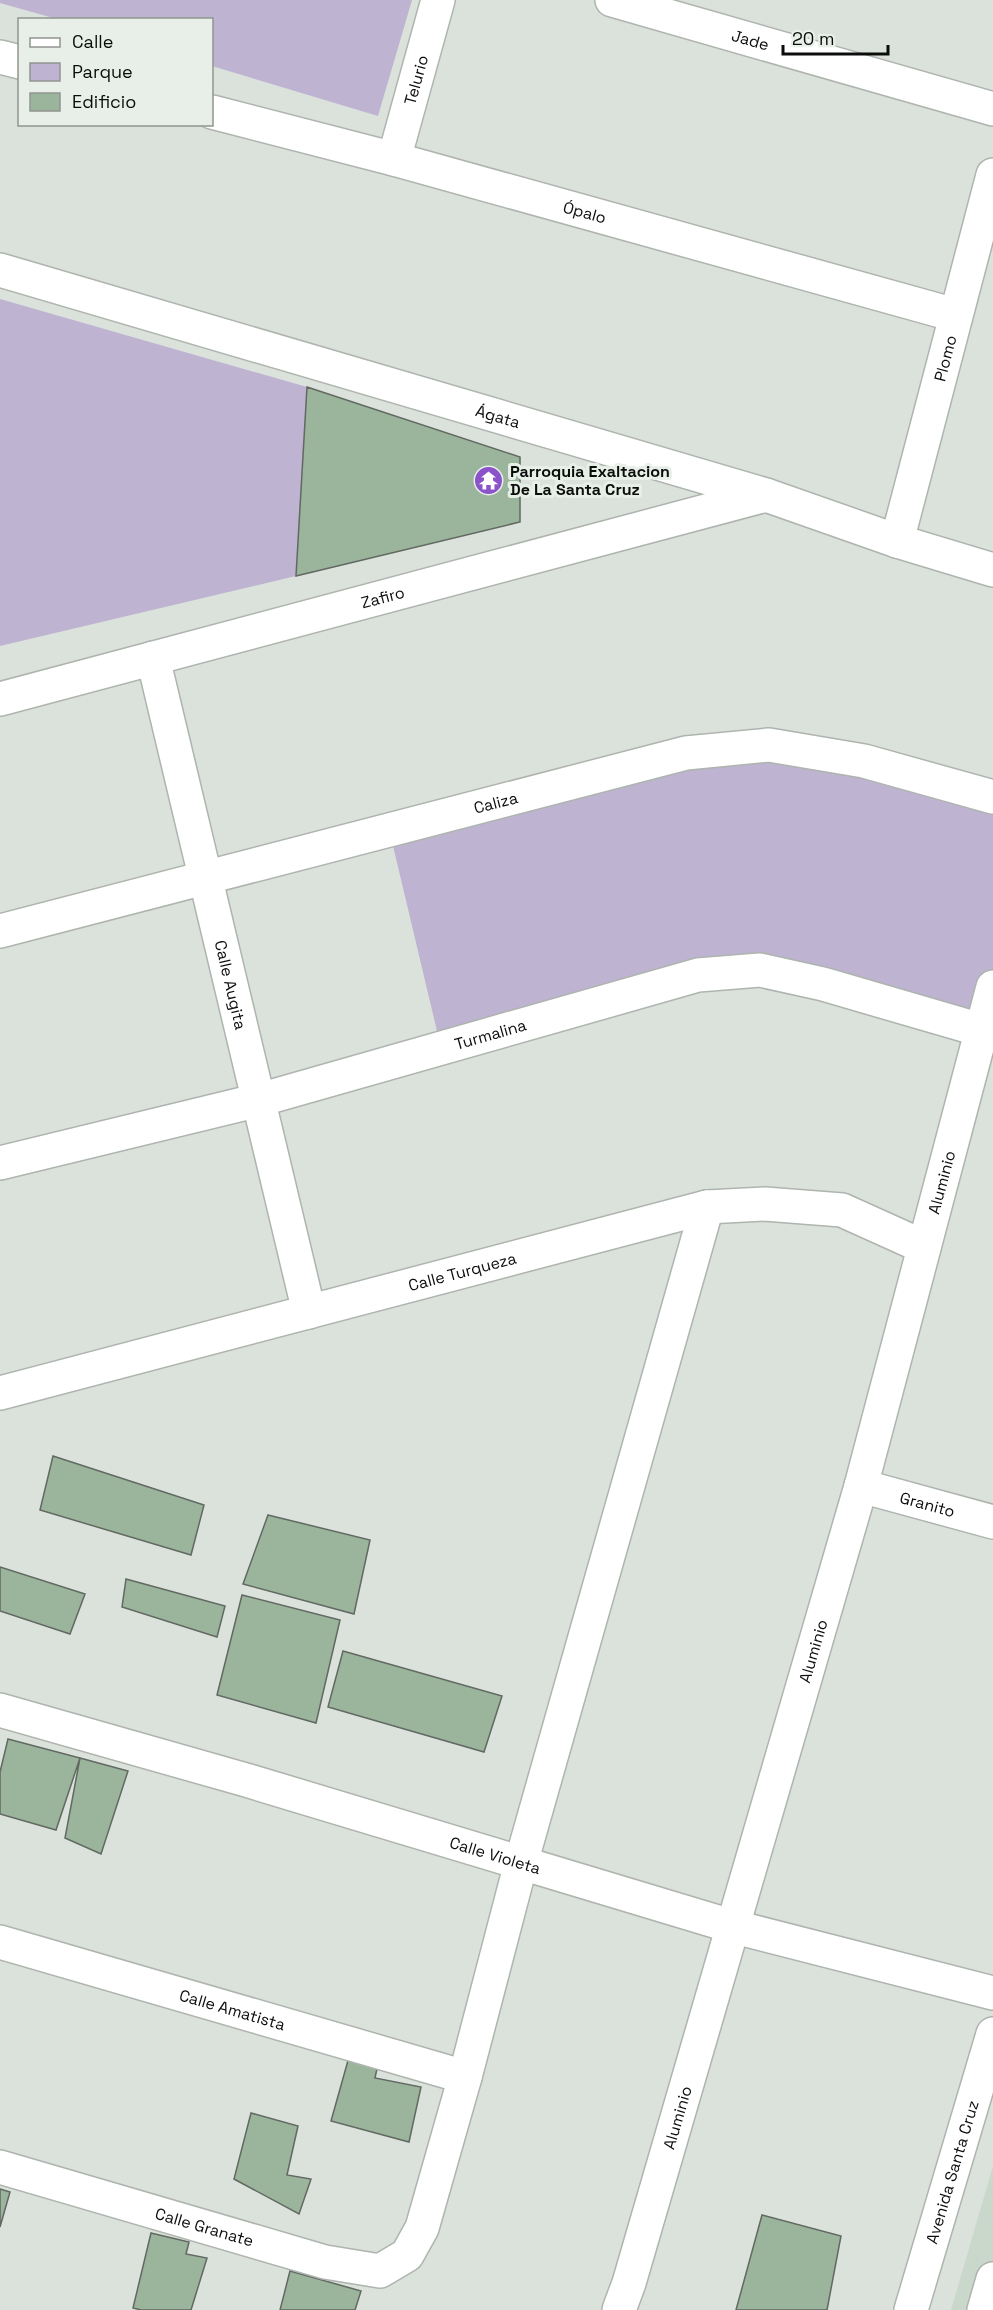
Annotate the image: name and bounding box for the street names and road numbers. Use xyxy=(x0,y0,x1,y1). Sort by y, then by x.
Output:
street label: Jade xyxy=(729,25,771,55)
street label: Telurio xyxy=(399,53,433,107)
street label: Ópalo xyxy=(561,197,609,229)
street label: Plomo xyxy=(929,333,962,384)
street label: Ágata xyxy=(473,400,523,433)
street label: Zafiro xyxy=(359,582,407,613)
street label: Caliza xyxy=(471,787,520,819)
street label: Calle Augita xyxy=(210,938,251,1032)
street label: Turmalina xyxy=(452,1014,529,1055)
street label: Aluminio xyxy=(923,1148,960,1217)
street label: Calle Turqueza xyxy=(406,1248,519,1296)
street label: Granito xyxy=(898,1487,957,1522)
street label: Aluminio xyxy=(794,1617,833,1685)
street label: Calle Violeta xyxy=(447,1832,543,1879)
street label: Calle Amatista xyxy=(177,1985,288,2035)
street label: Aluminio xyxy=(658,2084,697,2152)
street label: Avenida Santa Cruz xyxy=(921,2098,984,2246)
street label: Calle Granate xyxy=(153,2203,256,2252)

